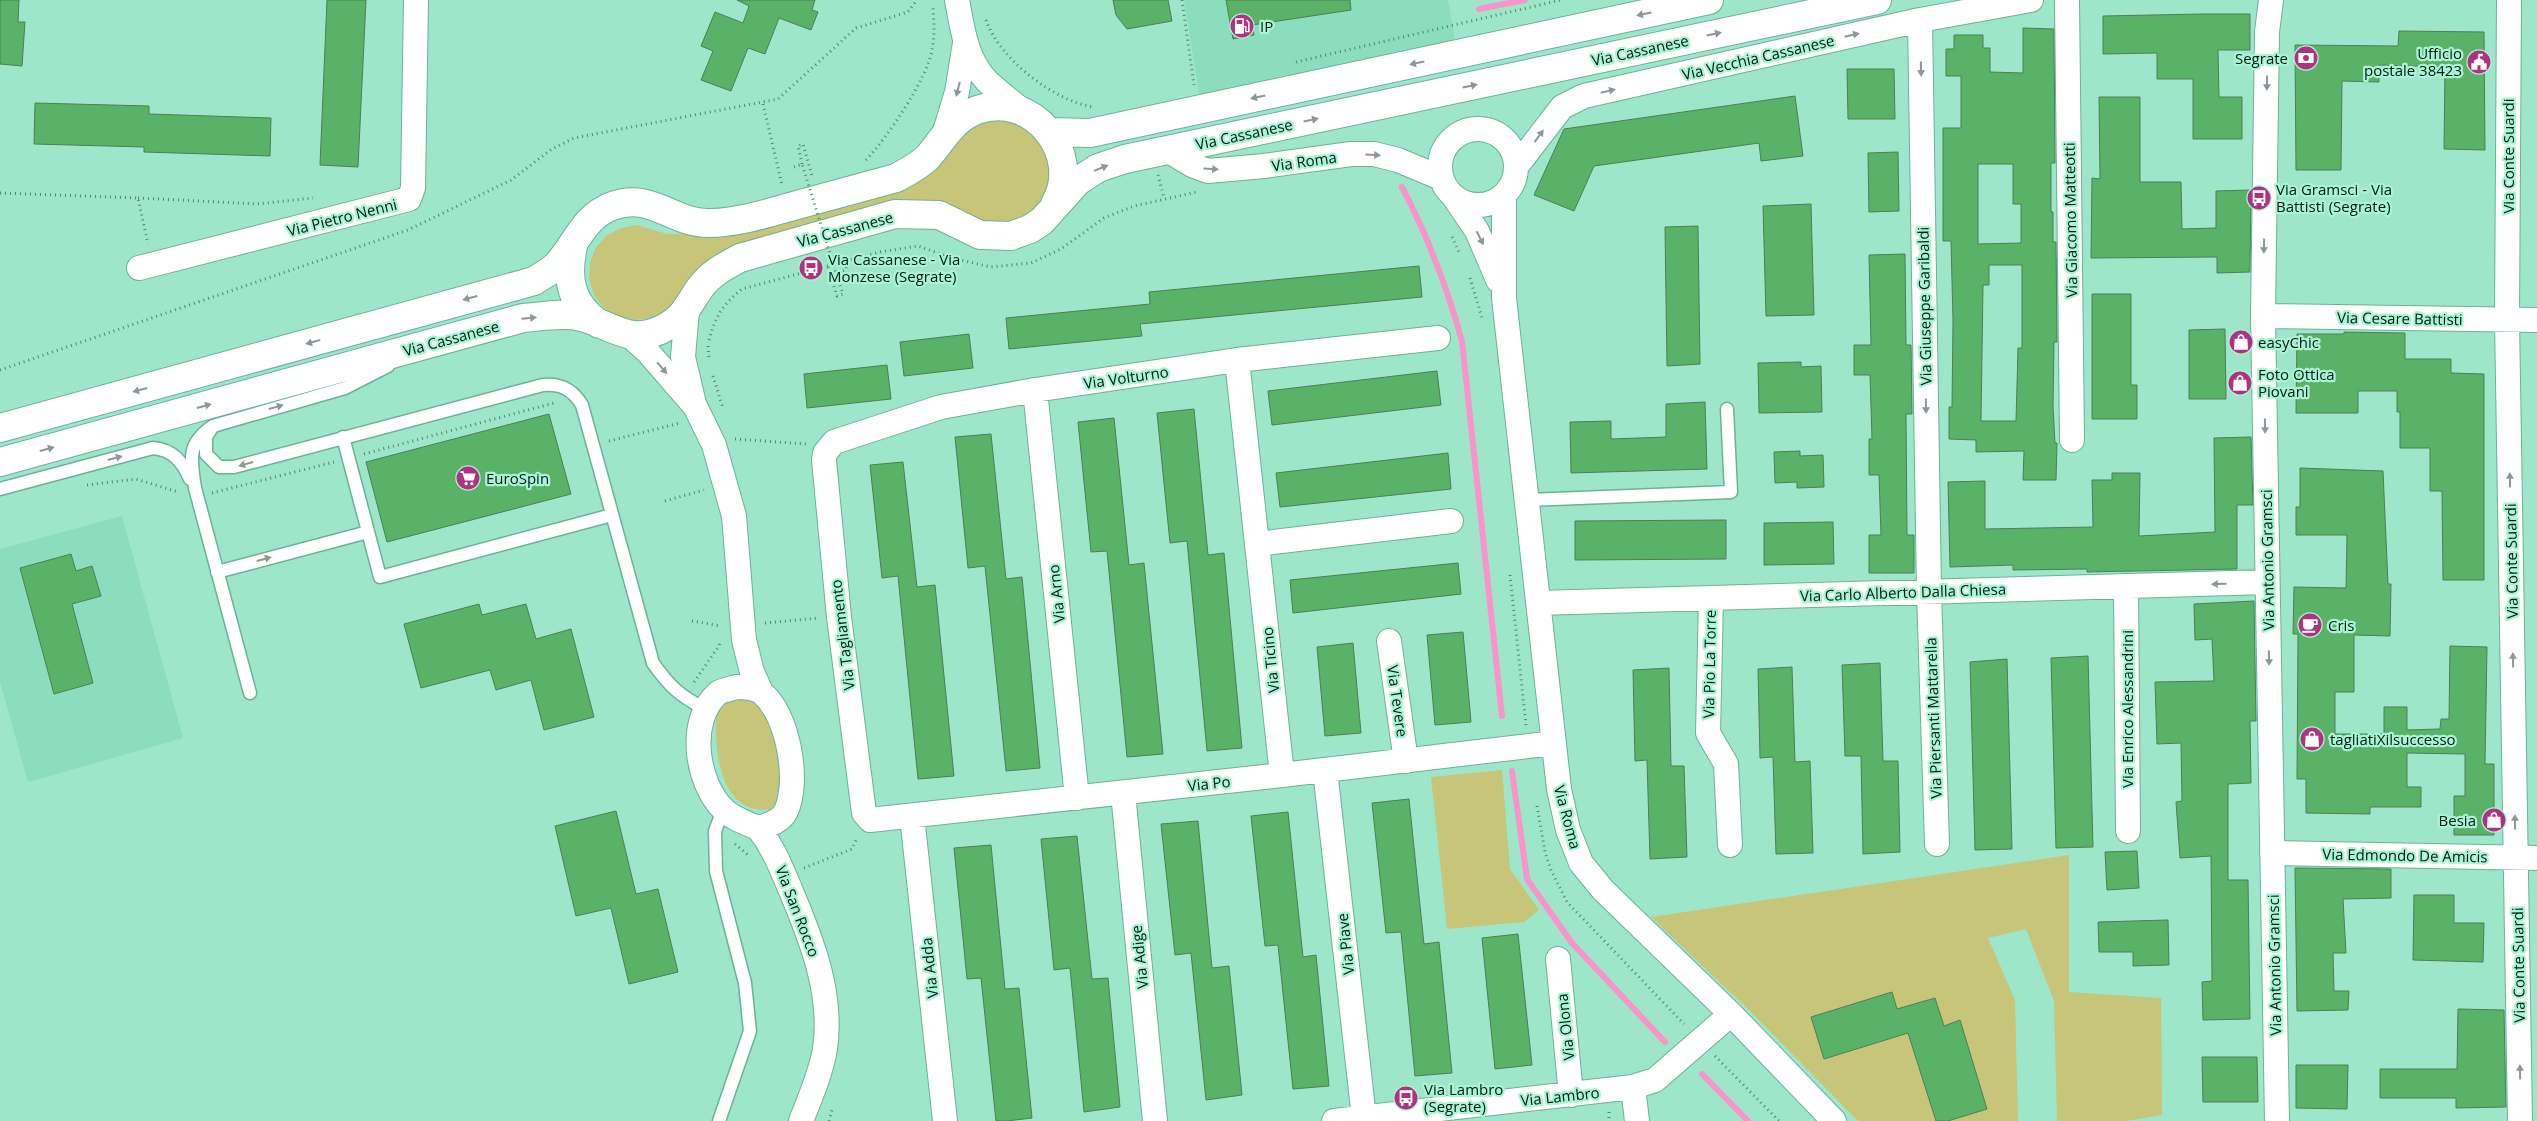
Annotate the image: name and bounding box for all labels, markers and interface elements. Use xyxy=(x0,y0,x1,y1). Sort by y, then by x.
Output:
one-way arrow xyxy=(1636,10,1652,18)
fuel station icon: IP xyxy=(1229,13,1255,39)
place label: IP xyxy=(1260,16,1273,36)
street label: Via Cassanese xyxy=(1590,30,1690,70)
street label: Via Vecchia Cassanese xyxy=(1680,30,1836,84)
one-way arrow xyxy=(1707,30,1723,38)
one-way arrow xyxy=(1844,31,1859,39)
place label: Ufficio postale 38423 xyxy=(2364,43,2462,80)
bank icon: Segrate xyxy=(2293,45,2319,71)
place label: Segrate xyxy=(2235,48,2288,68)
public building icon: Ufficio postale 38423 xyxy=(2466,49,2492,75)
one-way arrow xyxy=(1408,59,1424,67)
one-way arrow xyxy=(1917,61,1925,77)
one-way arrow xyxy=(2262,76,2270,92)
one-way arrow xyxy=(954,81,962,96)
one-way arrow xyxy=(1462,82,1477,90)
one-way arrow xyxy=(1601,87,1616,95)
one-way arrow xyxy=(1249,93,1265,101)
street label: Via Conte Suardi xyxy=(2498,98,2518,214)
street label: Via Cassanese xyxy=(1194,114,1294,154)
one-way arrow xyxy=(1303,116,1318,124)
one-way arrow xyxy=(1533,130,1544,143)
street label: Via Giacomo Matteotti xyxy=(2059,142,2081,298)
street label: Via Roma xyxy=(1270,147,1338,175)
one-way arrow xyxy=(1365,151,1381,159)
one-way arrow xyxy=(1094,163,1109,171)
one-way arrow xyxy=(1204,166,1220,174)
place label: Via Gramsci - Via Battisti (Segrate) xyxy=(2276,179,2392,216)
bus stop icon: Via Gramsci - Via Battisti (Segrate) xyxy=(2246,185,2272,211)
street label: Via Pietro Nenni xyxy=(285,194,399,240)
street label: Via Cassanese xyxy=(795,207,895,251)
street label: Via Giuseppe Garibaldi xyxy=(1913,227,1935,385)
one-way arrow xyxy=(1476,231,1484,245)
one-way arrow xyxy=(2260,238,2268,254)
place label: Via Cassanese - Via Monzese (Segrate) xyxy=(828,249,960,286)
bus stop icon: Via Cassanese - Via Monzese (Segrate) xyxy=(798,255,824,281)
one-way arrow xyxy=(462,294,478,302)
street label: Via Cesare Battisti xyxy=(2337,307,2463,329)
one-way arrow xyxy=(522,314,538,322)
street label: Via Cassanese xyxy=(401,316,501,360)
shop icon: easyChic xyxy=(2228,329,2254,355)
place label: easyChic xyxy=(2258,332,2319,352)
one-way arrow xyxy=(306,338,321,346)
one-way arrow xyxy=(656,361,668,373)
street label: Via Volturno xyxy=(1082,361,1170,393)
place label: Foto Ottica Piovani xyxy=(2258,364,2335,401)
shop icon: Foto Ottica Piovani xyxy=(2227,370,2253,396)
one-way arrow xyxy=(132,386,147,394)
one-way arrow xyxy=(1922,398,1930,414)
one-way arrow xyxy=(196,402,211,410)
one-way arrow xyxy=(269,403,284,411)
one-way arrow xyxy=(2261,418,2269,434)
one-way arrow xyxy=(39,445,55,453)
one-way arrow xyxy=(107,453,122,461)
one-way arrow xyxy=(238,460,253,468)
supermarket icon: EuroSpin xyxy=(455,465,481,491)
place label: EuroSpin xyxy=(486,468,549,488)
one-way arrow xyxy=(2506,472,2514,488)
street label: Via Antonio Gramsci xyxy=(2256,489,2278,631)
street label: Via Conte Suardi xyxy=(2500,503,2522,619)
one-way arrow xyxy=(257,555,272,563)
street label: Via Arno xyxy=(1043,564,1069,624)
street label: Via Tagliamento xyxy=(825,578,859,692)
street label: Via Carlo Alberto Dalla Chiesa xyxy=(1800,578,2006,606)
one-way arrow xyxy=(2210,580,2226,588)
street label: Via Pio La Torre xyxy=(1698,609,1720,719)
cafe icon: Cris xyxy=(2297,612,2323,638)
place label: Cris xyxy=(2328,615,2355,635)
street label: Via Ticino xyxy=(1257,626,1283,694)
street label: Via Enrico Alessandrini xyxy=(2117,630,2137,788)
street label: Via Piersanti Mattarella xyxy=(1920,637,1946,799)
one-way arrow xyxy=(2265,651,2273,667)
one-way arrow xyxy=(2508,652,2516,668)
street label: Via Tevere xyxy=(1383,664,1413,738)
shop icon: tagliatiXilsuccesso xyxy=(2299,726,2325,752)
place label: tagliatiXilsuccesso xyxy=(2330,729,2456,749)
street label: Via Po xyxy=(1187,771,1231,795)
street label: Via Roma xyxy=(1550,783,1586,851)
shop icon: Besia xyxy=(2481,807,2507,833)
place label: Besia xyxy=(2439,810,2476,830)
one-way arrow xyxy=(2511,814,2519,830)
street label: Via Edmondo De Amicis xyxy=(2322,844,2488,866)
street label: Via San Rocco xyxy=(771,862,825,960)
street label: Via Antonio Gramsci xyxy=(2263,894,2285,1036)
street label: Via Conte Suardi xyxy=(2507,907,2529,1023)
street label: Via Piave xyxy=(1332,912,1358,976)
street label: Via Adige xyxy=(1126,924,1152,990)
street label: Via Adda xyxy=(916,937,942,999)
street label: Via Olona xyxy=(1552,993,1578,1061)
one-way arrow xyxy=(2515,1064,2523,1080)
place label: Via Lambro (Segrate) xyxy=(1424,1079,1503,1116)
street label: Via Lambro xyxy=(1520,1082,1600,1110)
bus stop icon: Via Lambro (Segrate) xyxy=(1393,1085,1419,1111)

